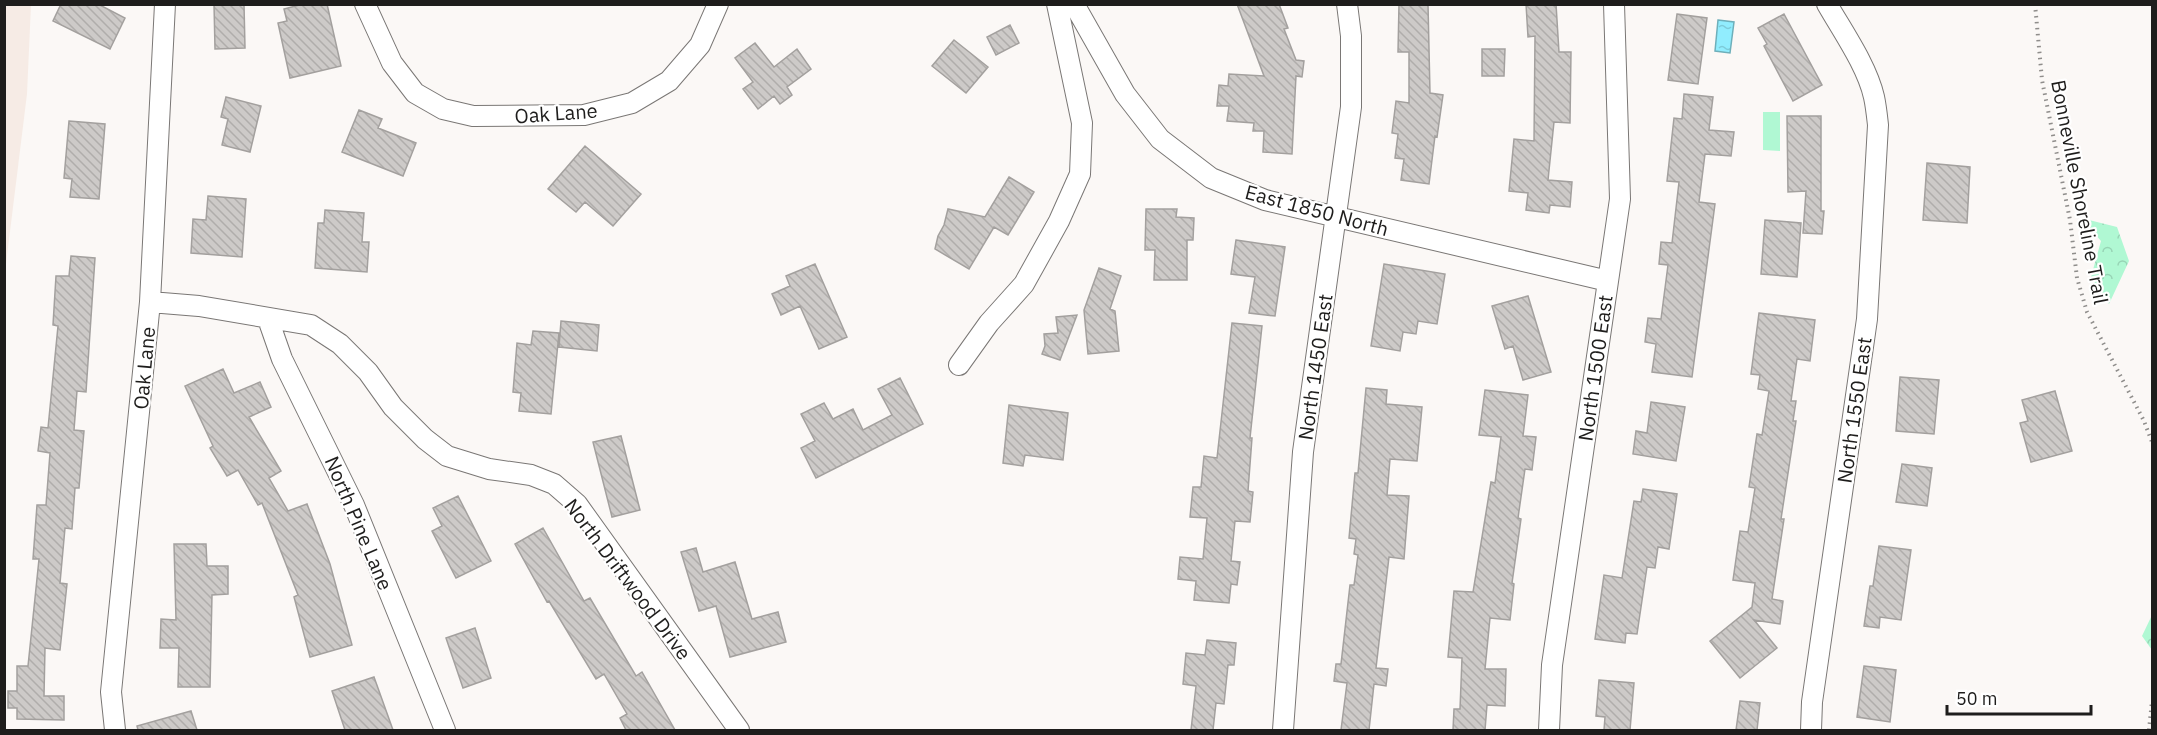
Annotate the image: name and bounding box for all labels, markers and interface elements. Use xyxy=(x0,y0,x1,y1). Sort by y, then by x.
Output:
street label: Bonneville Shoreline Trail xyxy=(2045,78,2115,306)
street label: Oak Lane xyxy=(514,97,598,129)
street label: East 1850 North xyxy=(1242,178,1392,242)
street label: North 1450 East xyxy=(1291,292,1339,442)
street label: North 1500 East xyxy=(1571,293,1619,443)
street label: Oak Lane xyxy=(127,325,161,411)
street label: North 1550 East xyxy=(1830,335,1878,485)
street label: North Pine Lane xyxy=(319,452,399,594)
street label: North Driftwood Drive xyxy=(558,493,698,665)
scale bar xyxy=(1947,678,2091,716)
text: 50 m xyxy=(1956,687,1998,710)

